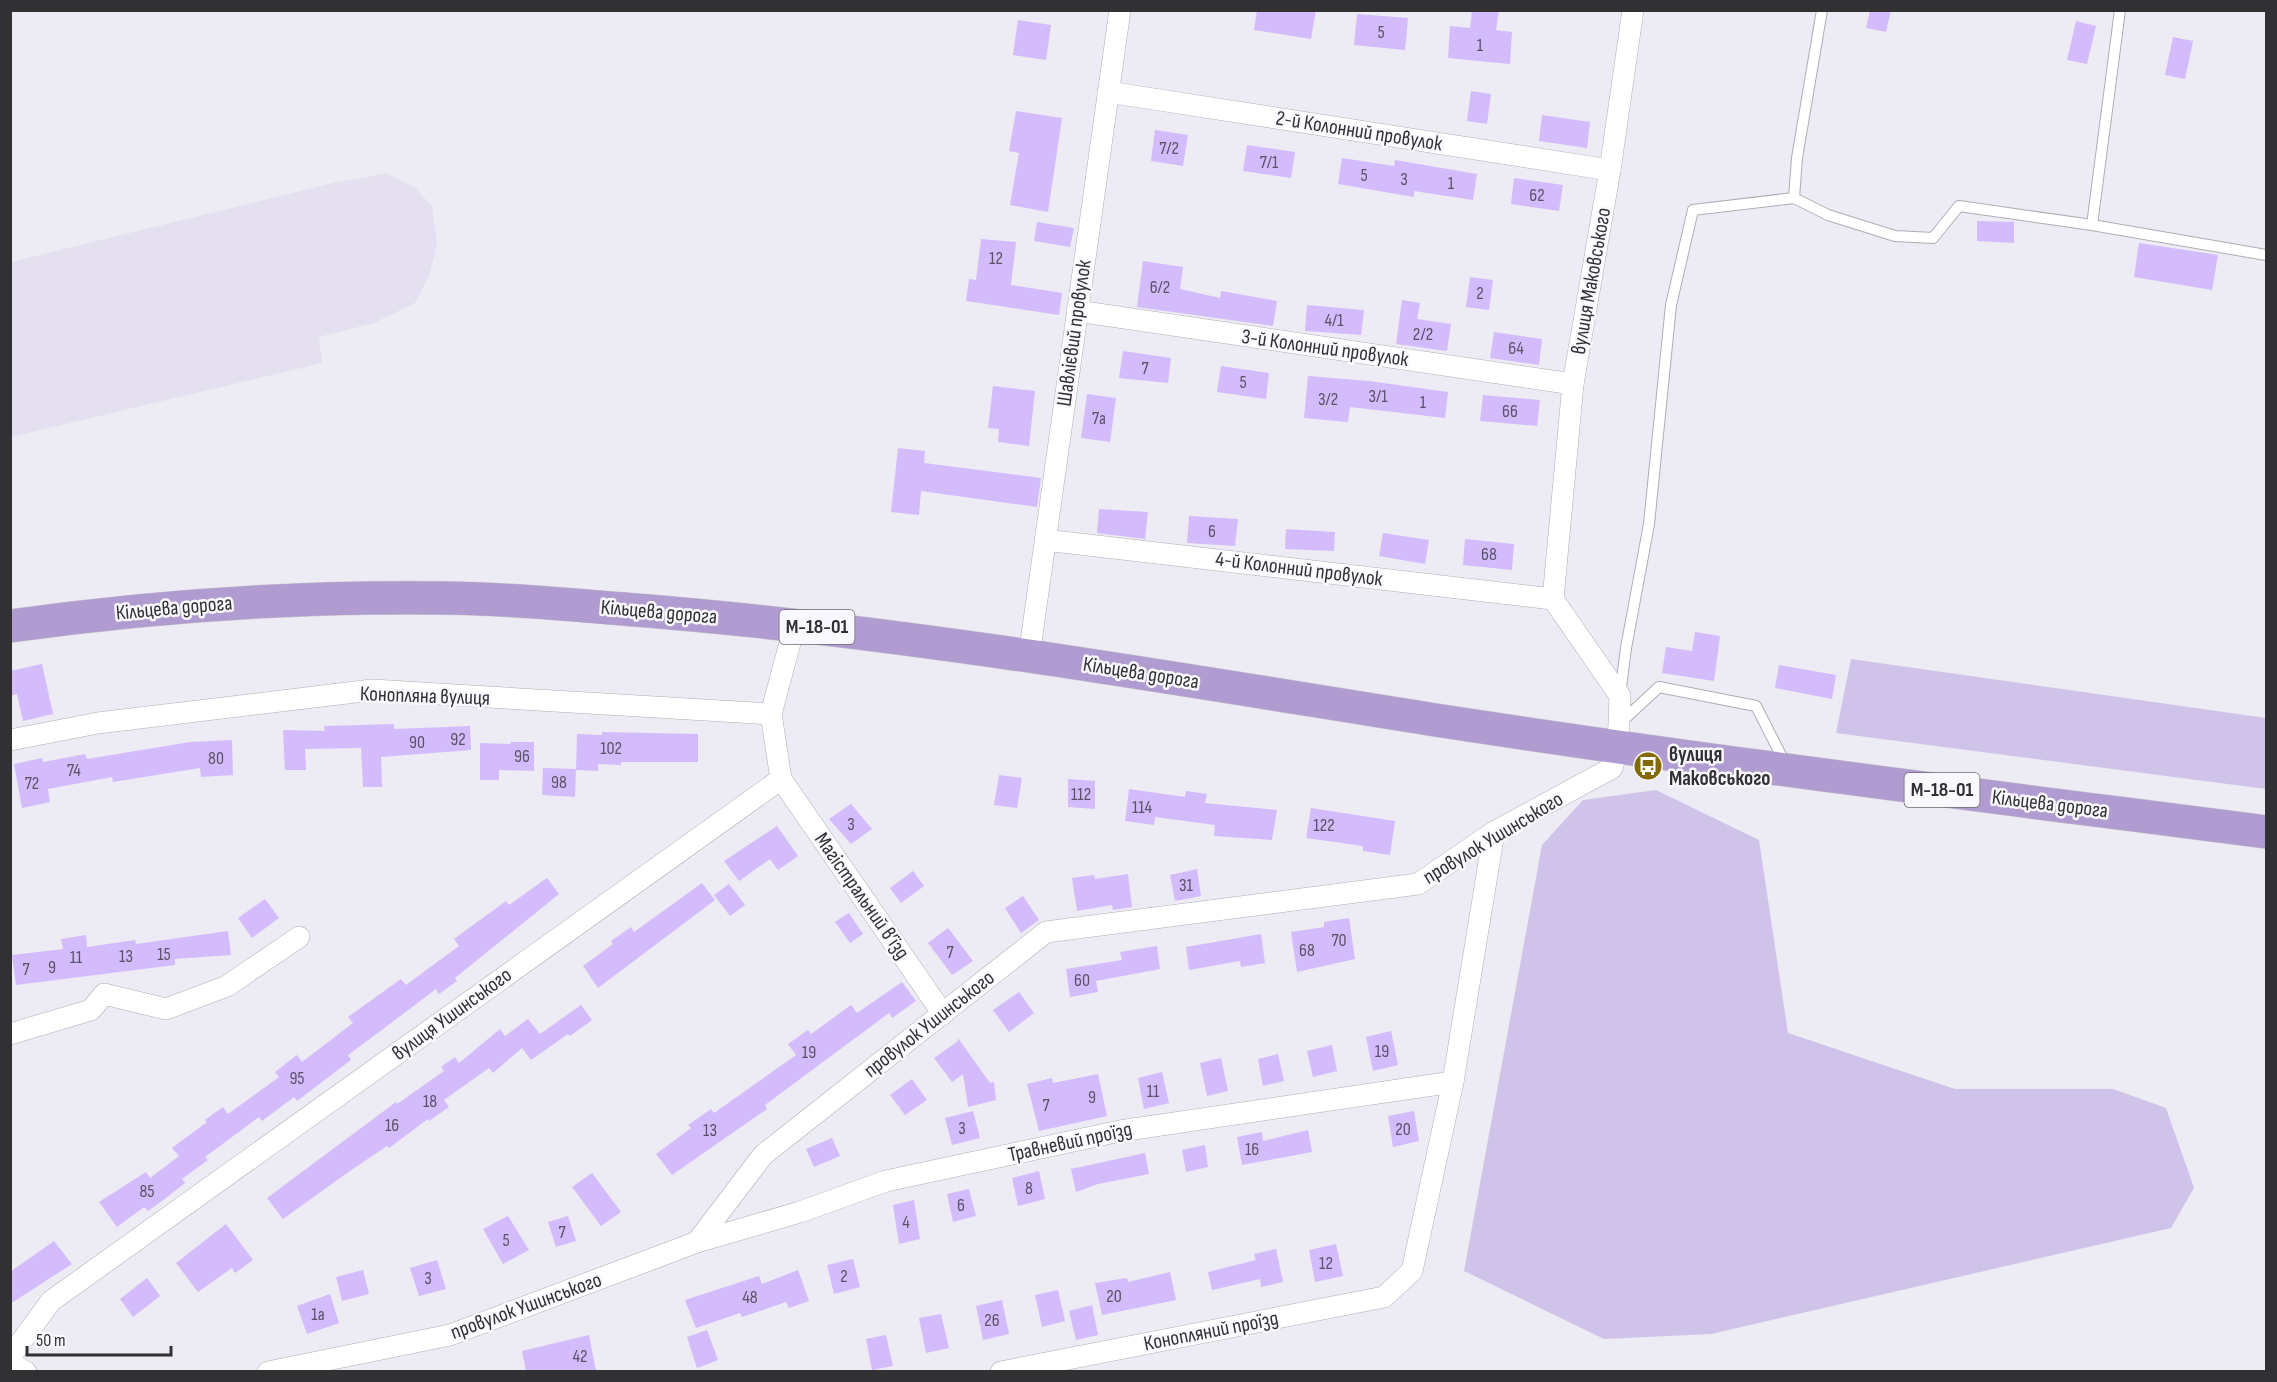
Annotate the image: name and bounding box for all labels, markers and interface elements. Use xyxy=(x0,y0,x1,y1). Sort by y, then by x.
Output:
house number: 5 xyxy=(1377,22,1385,43)
house number: 1 xyxy=(1477,35,1484,56)
street label: 2-й Колонний провулок xyxy=(1274,105,1444,157)
house number: 7/2 xyxy=(1159,138,1179,159)
house number: 7/1 xyxy=(1260,152,1279,173)
house number: 5 xyxy=(1360,165,1368,186)
house number: 3 xyxy=(1400,169,1408,190)
house number: 1 xyxy=(1448,173,1455,194)
house number: 62 xyxy=(1529,185,1545,206)
street label: вулиця Маковського xyxy=(1566,206,1616,356)
house number: 12 xyxy=(989,248,1003,269)
street label: Шавлієвий провулок xyxy=(1051,258,1097,408)
house number: 6/2 xyxy=(1150,277,1170,298)
house number: 2 xyxy=(1476,283,1484,304)
house number: 4/1 xyxy=(1324,310,1344,331)
street label: 3-й Колонний провулок xyxy=(1240,324,1410,372)
house number: 2/2 xyxy=(1413,324,1433,345)
house number: 64 xyxy=(1508,338,1524,359)
house number: 7 xyxy=(1141,358,1149,379)
house number: 5 xyxy=(1239,372,1247,393)
house number: 3/1 xyxy=(1368,386,1388,407)
house number: 3/2 xyxy=(1318,389,1338,410)
house number: 1 xyxy=(1420,392,1427,413)
house number: 66 xyxy=(1502,401,1518,422)
house number: 7а xyxy=(1092,408,1106,429)
house number: 6 xyxy=(1208,521,1216,542)
house number: 68 xyxy=(1481,544,1497,565)
street label: 4-й Колонний провулок xyxy=(1214,546,1384,592)
street label: Кільцева дорога xyxy=(115,590,233,626)
street label: Кільцева дорога xyxy=(600,594,718,630)
road number: М-18-01 xyxy=(780,610,854,644)
street label: Кільцева дорога xyxy=(1081,652,1201,694)
street label: Конопляна вулиця xyxy=(360,681,490,711)
house number: 92 xyxy=(450,729,466,750)
house number: 90 xyxy=(409,732,425,753)
house number: 102 xyxy=(600,738,622,759)
place label: вулиця Маковського xyxy=(1669,742,1771,791)
house number: 96 xyxy=(514,746,530,767)
house number: 80 xyxy=(208,748,224,769)
bus stop icon: вулиця Маковського xyxy=(1632,750,1664,782)
house number: 74 xyxy=(67,760,81,781)
house number: 98 xyxy=(551,772,567,793)
house number: 72 xyxy=(25,773,39,794)
road number: М-18-01 xyxy=(1904,773,1980,807)
house number: 112 xyxy=(1071,784,1091,805)
street label: Кільцева дорога xyxy=(1991,784,2109,824)
street label: провулок Ушинського xyxy=(1418,786,1568,890)
house number: 114 xyxy=(1132,797,1153,818)
house number: 3 xyxy=(847,814,855,835)
house number: 122 xyxy=(1313,815,1335,836)
street label: Магістральний в’їзд xyxy=(809,828,915,964)
house number: 31 xyxy=(1179,875,1194,896)
house number: 70 xyxy=(1331,930,1347,951)
house number: 68 xyxy=(1299,940,1315,961)
house number: 7 xyxy=(946,942,954,963)
house number: 15 xyxy=(157,944,171,965)
house number: 13 xyxy=(119,946,133,967)
house number: 11 xyxy=(70,947,83,968)
house number: 9 xyxy=(48,957,56,978)
house number: 7 xyxy=(22,959,30,980)
street label: вулиця Ушинського xyxy=(387,962,517,1066)
street label: провулок Ушинського xyxy=(859,965,999,1083)
house number: 60 xyxy=(1074,970,1090,991)
house number: 19 xyxy=(1375,1041,1389,1062)
house number: 19 xyxy=(802,1042,816,1063)
house number: 95 xyxy=(289,1068,305,1089)
house number: 11 xyxy=(1147,1081,1160,1102)
house number: 9 xyxy=(1088,1087,1096,1108)
house number: 18 xyxy=(423,1091,437,1112)
house number: 7 xyxy=(1042,1095,1050,1116)
house number: 16 xyxy=(385,1115,399,1136)
street label: Травневий проїзд xyxy=(1006,1117,1134,1167)
house number: 3 xyxy=(958,1118,966,1139)
house number: 20 xyxy=(1395,1119,1411,1140)
house number: 13 xyxy=(703,1120,717,1141)
house number: 16 xyxy=(1245,1139,1259,1160)
house number: 8 xyxy=(1025,1178,1033,1199)
house number: 85 xyxy=(139,1181,155,1202)
house number: 6 xyxy=(957,1195,965,1216)
house number: 4 xyxy=(902,1212,910,1233)
house number: 7 xyxy=(558,1222,566,1243)
house number: 5 xyxy=(502,1230,510,1251)
house number: 12 xyxy=(1319,1253,1333,1274)
house number: 2 xyxy=(840,1266,848,1287)
street label: провулок Ушинського xyxy=(447,1267,605,1345)
house number: 3 xyxy=(424,1268,432,1289)
house number: 20 xyxy=(1106,1286,1122,1307)
house number: 48 xyxy=(742,1287,758,1308)
house number: 1а xyxy=(311,1304,325,1325)
street label: Конопляний проїзд xyxy=(1142,1306,1280,1356)
house number: 26 xyxy=(984,1310,1000,1331)
scale bar xyxy=(27,1319,171,1357)
text: 50 m xyxy=(36,1330,66,1351)
house number: 42 xyxy=(572,1346,588,1367)

